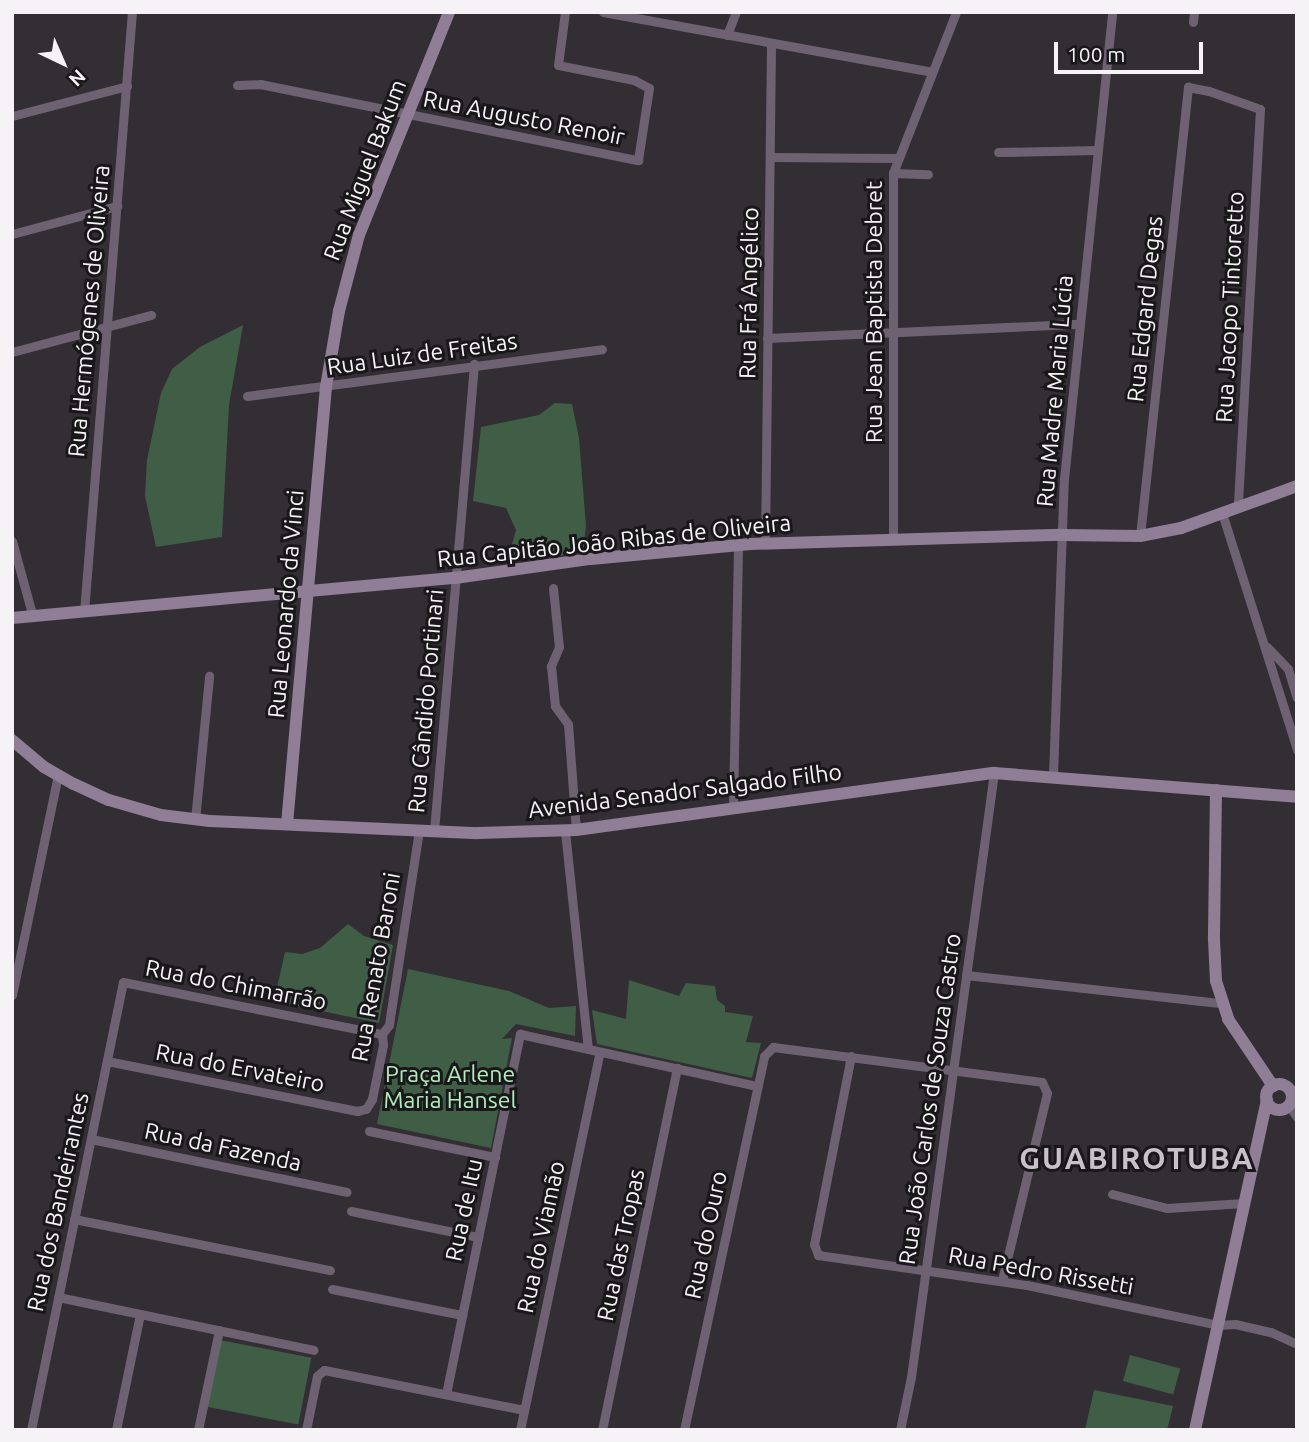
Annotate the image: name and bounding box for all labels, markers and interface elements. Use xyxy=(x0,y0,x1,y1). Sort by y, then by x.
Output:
north arrow xyxy=(28,28,98,98)
scale bar xyxy=(1057,28,1206,72)
text: 100 m xyxy=(1067,42,1125,66)
text: N xyxy=(65,65,90,91)
street label: Rua Miguel Bakum xyxy=(318,76,412,264)
street label: Rua Augusto Renoir xyxy=(421,85,627,151)
street label: Rua Hermógenes de Oliveira xyxy=(62,164,116,458)
street label: Rua Jean Baptista Debret xyxy=(860,181,888,443)
street label: Rua Jacopo Tintoretto xyxy=(1210,191,1250,423)
street label: Rua Frá Angélico xyxy=(734,207,764,379)
street label: Rua Edgard Degas xyxy=(1121,215,1169,403)
street label: Rua Madre Maria Lúcia xyxy=(1031,274,1079,508)
street label: Rua Luiz de Freitas xyxy=(325,327,519,381)
street label: Rua Leonardo da Vinci xyxy=(262,489,310,719)
street label: Rua Capitão João Ribas de Oliveira xyxy=(436,509,792,573)
street label: Rua Cândido Portinari xyxy=(402,588,450,814)
street label: Avenida Senador Salgado Filho xyxy=(527,758,843,824)
street label: Rua Renato Baroni xyxy=(346,870,406,1064)
street label: Rua João Carlos de Souza Castro xyxy=(893,932,967,1266)
street label: Rua do Chimarrão xyxy=(143,954,329,1016)
street label: Rua do Ervateiro xyxy=(153,1038,327,1098)
park label: Praça Arlene Maria Hansel xyxy=(384,1060,516,1114)
street label: Rua dos Bandeirantes xyxy=(21,1090,95,1314)
street label: Rua da Fazenda xyxy=(142,1117,304,1177)
district label: GUABIROTUBA xyxy=(1021,1140,1253,1176)
street label: Rua de Itu xyxy=(440,1156,488,1264)
street label: Rua do Viamão xyxy=(511,1159,571,1315)
street label: Rua das Tropas xyxy=(591,1167,651,1323)
street label: Rua do Ouro xyxy=(679,1169,733,1301)
street label: Rua Pedro Rissetti xyxy=(946,1241,1136,1301)

